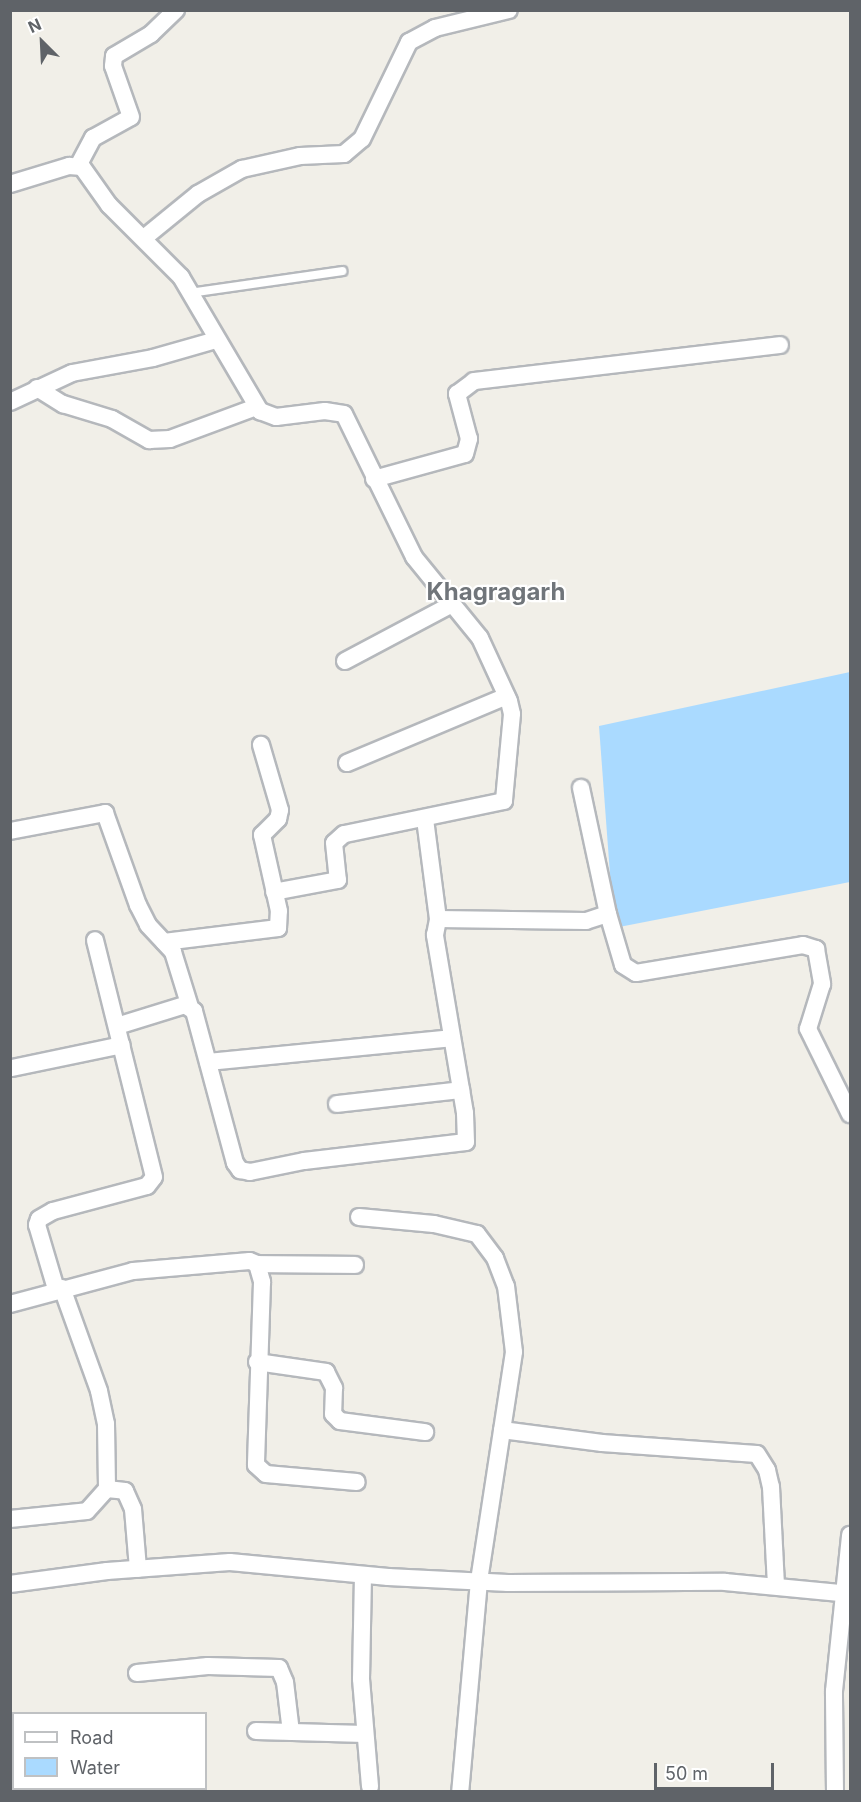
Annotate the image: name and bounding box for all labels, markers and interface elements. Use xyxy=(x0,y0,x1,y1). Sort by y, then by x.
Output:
north arrow xyxy=(12,12,72,72)
text: N xyxy=(25,14,44,37)
district label: Khagragarh xyxy=(427,578,565,606)
legend xyxy=(12,1712,207,1790)
text: Road xyxy=(70,1727,113,1748)
scale bar xyxy=(657,1751,777,1789)
text: Water xyxy=(70,1757,120,1778)
text: 50 m xyxy=(665,1763,708,1784)

